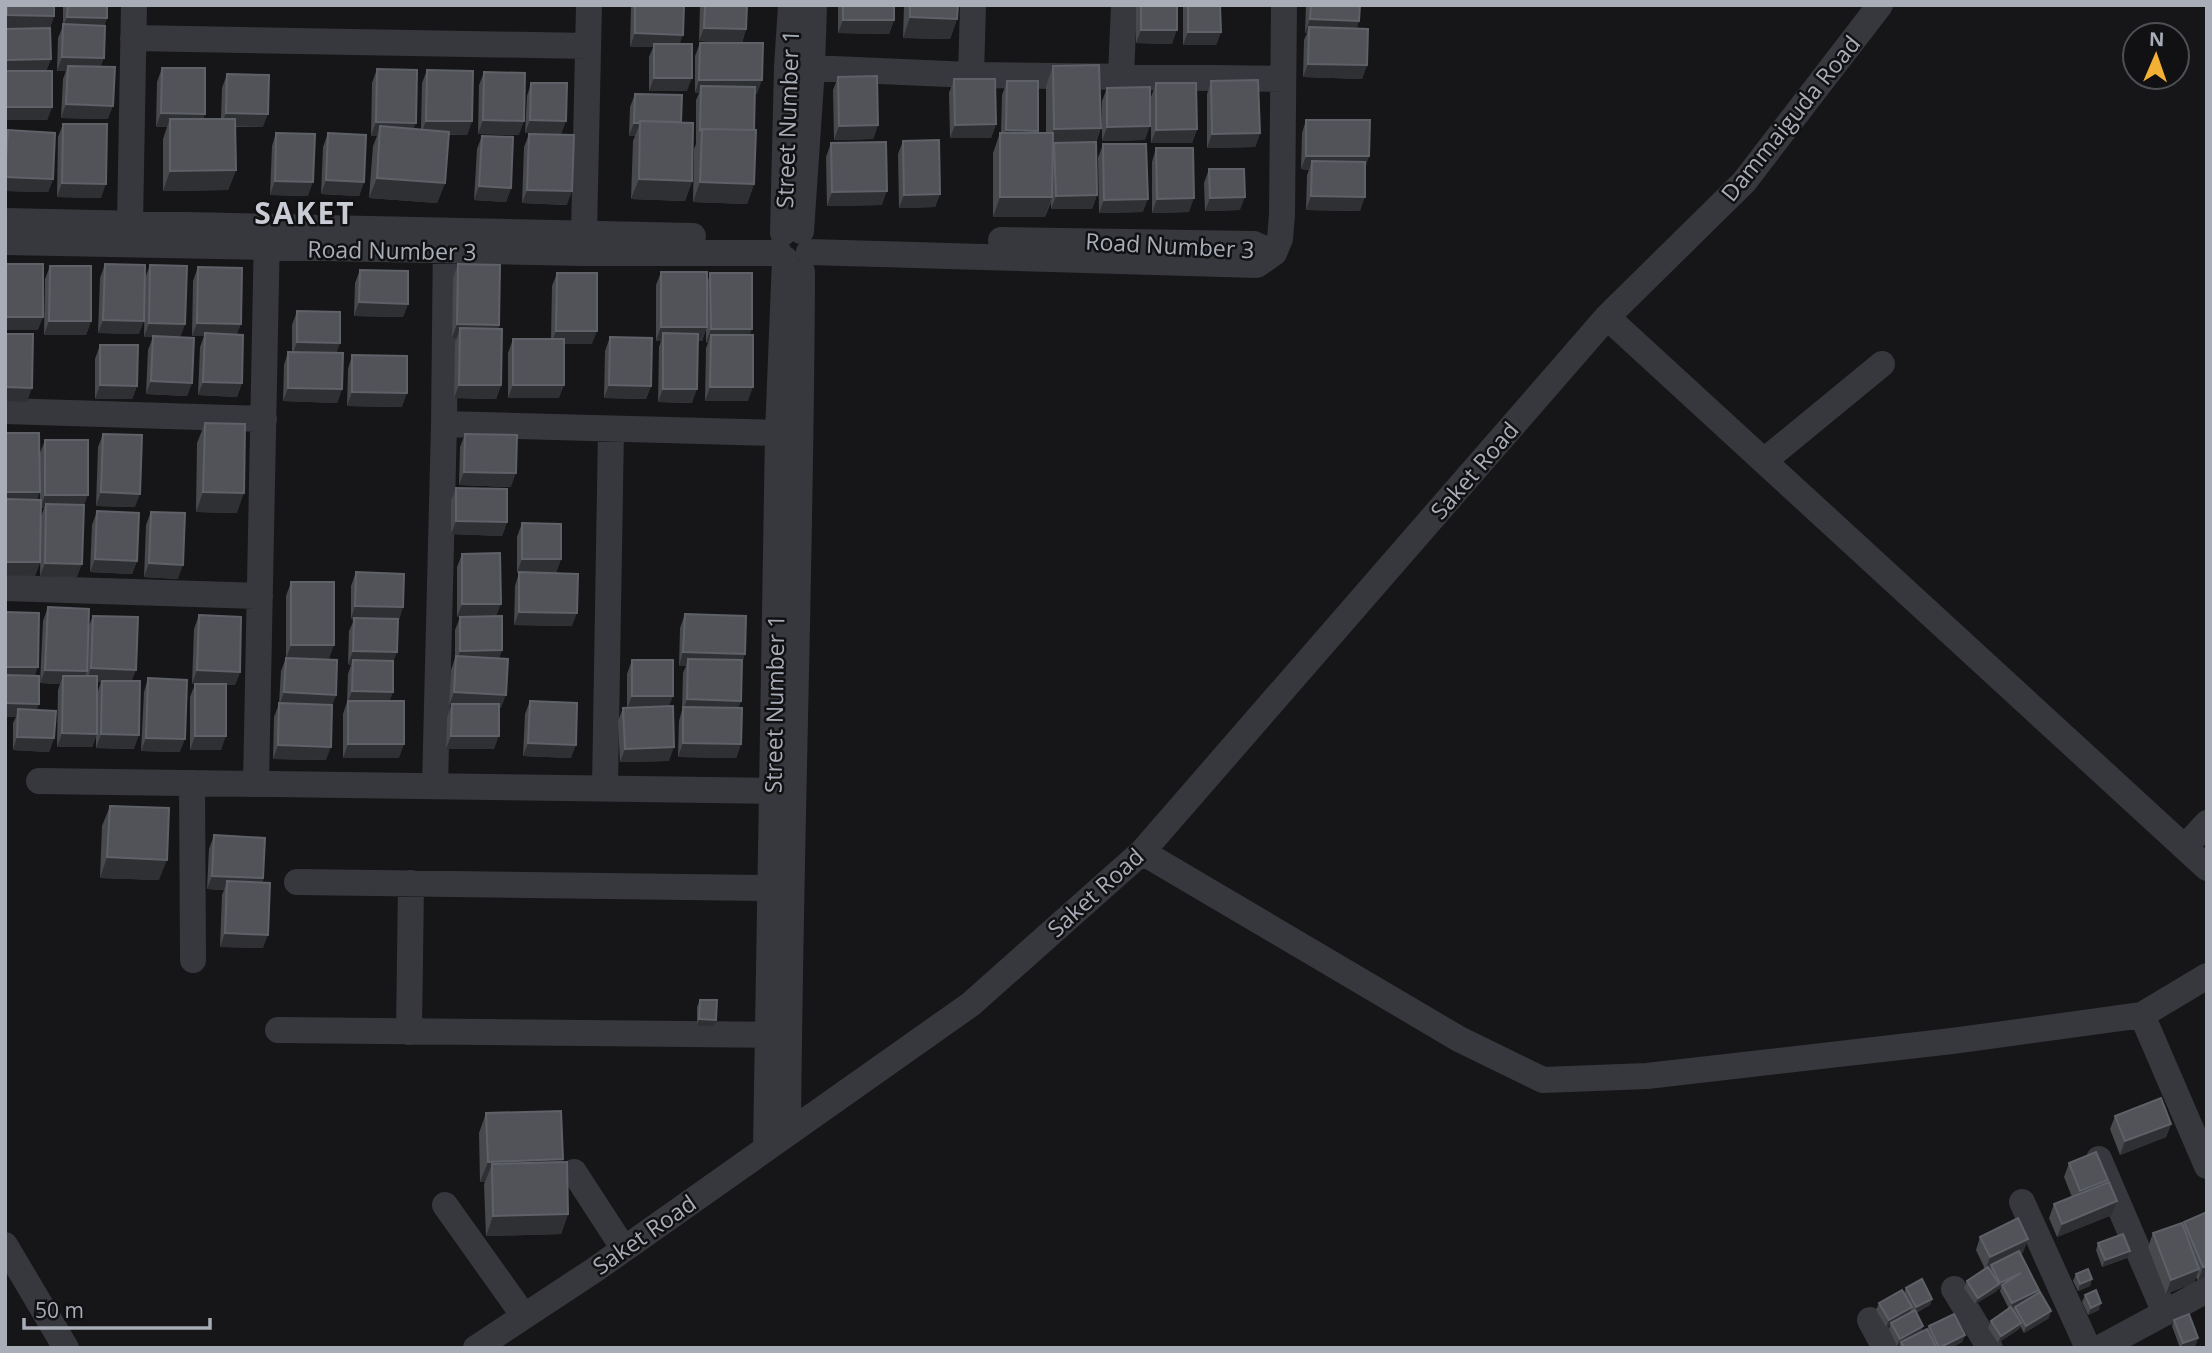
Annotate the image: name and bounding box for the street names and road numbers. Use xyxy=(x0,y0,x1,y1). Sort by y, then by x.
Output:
street label: Dammaiguda Road xyxy=(1713,28,1867,208)
street label: Street Number 1 xyxy=(768,29,806,209)
street label: Road Number 3 xyxy=(1085,225,1255,265)
street label: Road Number 3 xyxy=(307,233,477,267)
street label: Saket Road xyxy=(1423,414,1525,526)
street label: Street Number 1 xyxy=(756,615,792,793)
street label: Saket Road xyxy=(1040,840,1150,944)
street label: Saket Road xyxy=(586,1187,702,1281)

